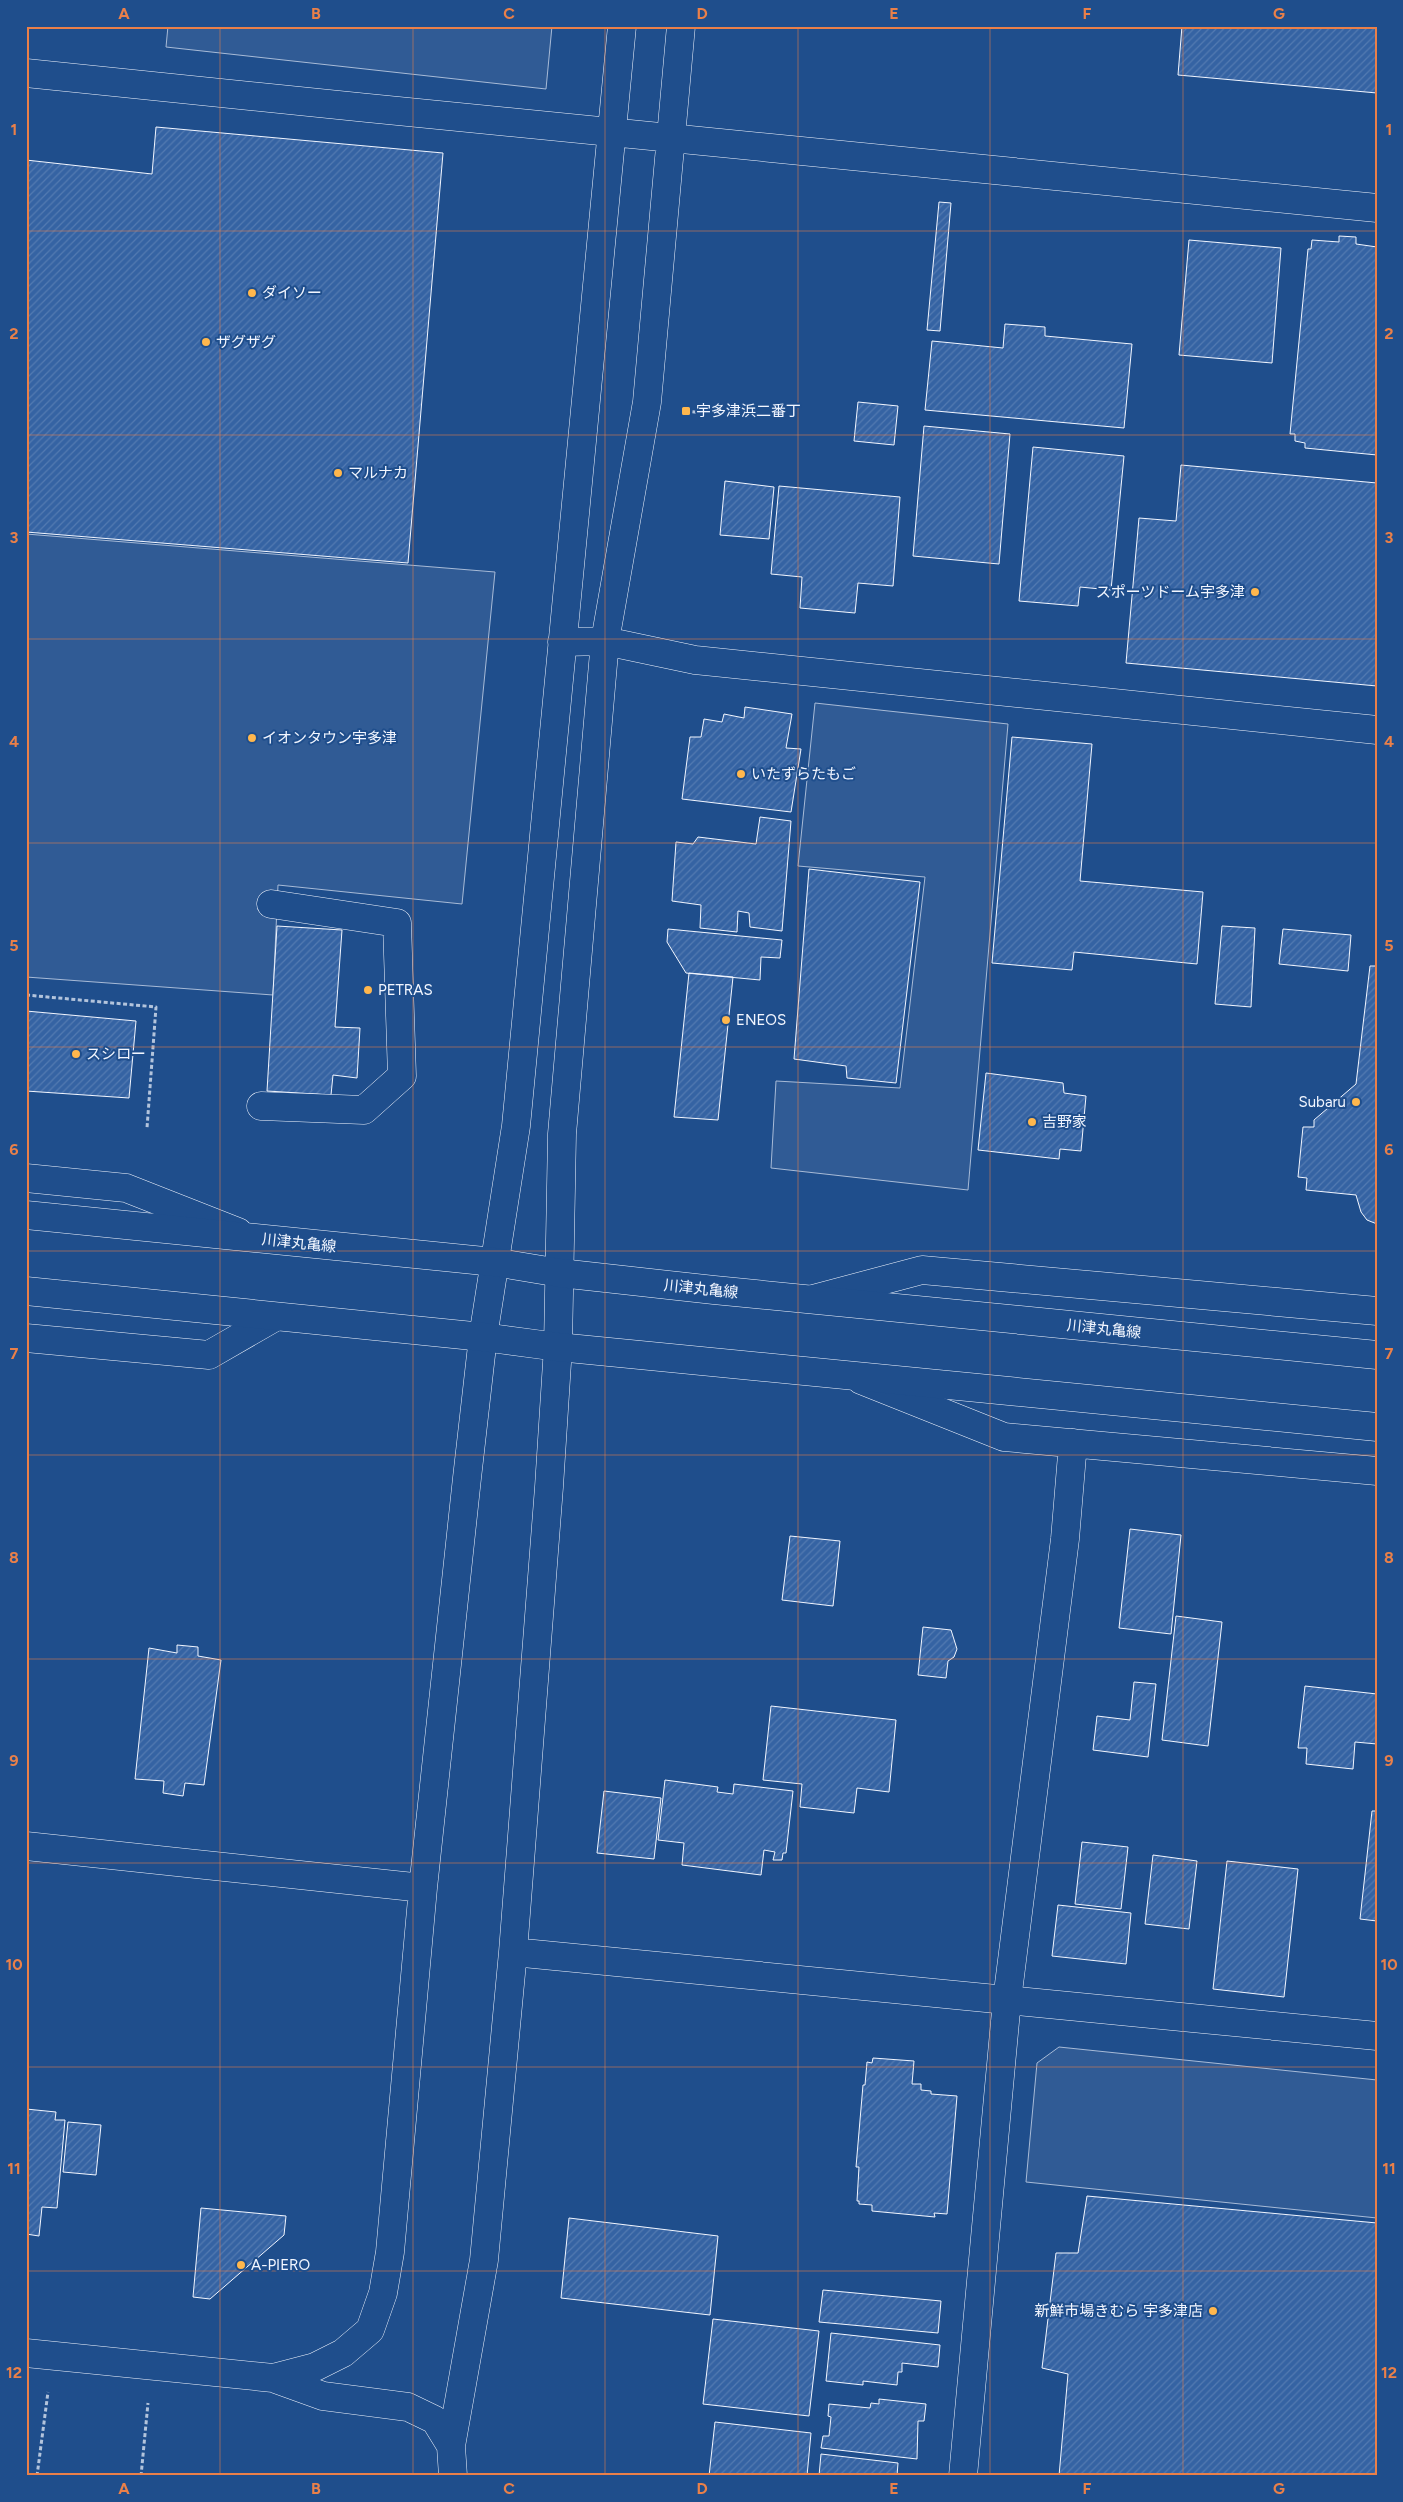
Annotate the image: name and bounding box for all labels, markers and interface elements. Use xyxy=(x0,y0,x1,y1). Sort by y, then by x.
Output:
text: A xyxy=(118,4,130,23)
text: B xyxy=(311,4,321,23)
text: C xyxy=(503,4,515,23)
text: D xyxy=(696,4,708,23)
text: E xyxy=(889,4,899,23)
text: F xyxy=(1083,4,1092,23)
text: G xyxy=(1273,4,1285,23)
text: 1 xyxy=(11,120,17,139)
text: 1 xyxy=(1386,120,1392,139)
place label: ダイソー xyxy=(262,284,322,302)
marker: ダイソー xyxy=(246,287,258,299)
text: 2 xyxy=(9,324,19,343)
text: 2 xyxy=(1384,324,1394,343)
place label: ザグザグ xyxy=(216,333,276,351)
marker: ザグザグ xyxy=(200,336,212,348)
place label: 宇多津浜二番丁 xyxy=(696,402,801,420)
marker: 宇多津浜二番丁 xyxy=(680,405,692,417)
place label: マルナカ xyxy=(348,464,408,482)
marker: マルナカ xyxy=(332,467,344,479)
text: 3 xyxy=(10,528,19,547)
text: 3 xyxy=(1385,528,1394,547)
place label: スポーツドーム宇多津 xyxy=(1096,583,1245,601)
marker: スポーツドーム宇多津 xyxy=(1249,586,1261,598)
place label: イオンタウン宇多津 xyxy=(262,729,397,747)
text: 4 xyxy=(9,732,19,751)
marker: イオンタウン宇多津 xyxy=(246,732,258,744)
text: 4 xyxy=(1384,732,1394,751)
place label: いたずらたもご xyxy=(751,765,856,783)
marker: いたずらたもご xyxy=(735,768,747,780)
text: 5 xyxy=(9,936,19,955)
text: 5 xyxy=(1384,936,1394,955)
place label: PETRAS xyxy=(378,981,433,999)
marker: PETRAS xyxy=(362,984,374,996)
place label: ENEOS xyxy=(736,1011,786,1029)
marker: ENEOS xyxy=(720,1014,732,1026)
place label: スシロー xyxy=(86,1045,146,1063)
marker: スシロー xyxy=(70,1048,82,1060)
place label: Subaru xyxy=(1299,1093,1346,1111)
marker: Subaru xyxy=(1350,1096,1362,1108)
place label: 吉野家 xyxy=(1042,1113,1087,1131)
marker: 吉野家 xyxy=(1026,1116,1038,1128)
text: 6 xyxy=(9,1140,19,1159)
text: 6 xyxy=(1384,1140,1394,1159)
street label: 川津丸亀線 xyxy=(261,1230,337,1256)
street label: 川津丸亀線 xyxy=(663,1276,739,1302)
street label: 川津丸亀線 xyxy=(1066,1316,1142,1342)
text: 7 xyxy=(10,1344,19,1363)
text: 7 xyxy=(1385,1344,1394,1363)
text: 8 xyxy=(9,1548,19,1567)
text: 8 xyxy=(1384,1548,1394,1567)
text: 9 xyxy=(9,1751,19,1770)
text: 9 xyxy=(1384,1751,1394,1770)
text: 10 xyxy=(5,1955,23,1974)
text: 10 xyxy=(1380,1955,1398,1974)
text: 11 xyxy=(7,2159,21,2178)
text: 11 xyxy=(1382,2159,1396,2178)
place label: A-PIERO xyxy=(251,2256,310,2274)
marker: A-PIERO xyxy=(235,2259,247,2271)
place label: 新鮮市場きむら 宇多津店 xyxy=(1034,2302,1203,2320)
marker: 新鮮市場きむら 宇多津店 xyxy=(1207,2305,1219,2317)
text: 12 xyxy=(6,2363,22,2382)
text: 12 xyxy=(1381,2363,1397,2382)
text: A xyxy=(118,2479,130,2498)
text: B xyxy=(311,2479,321,2498)
text: C xyxy=(503,2479,515,2498)
text: D xyxy=(696,2479,708,2498)
text: E xyxy=(889,2479,899,2498)
text: F xyxy=(1083,2479,1092,2498)
text: G xyxy=(1273,2479,1285,2498)

